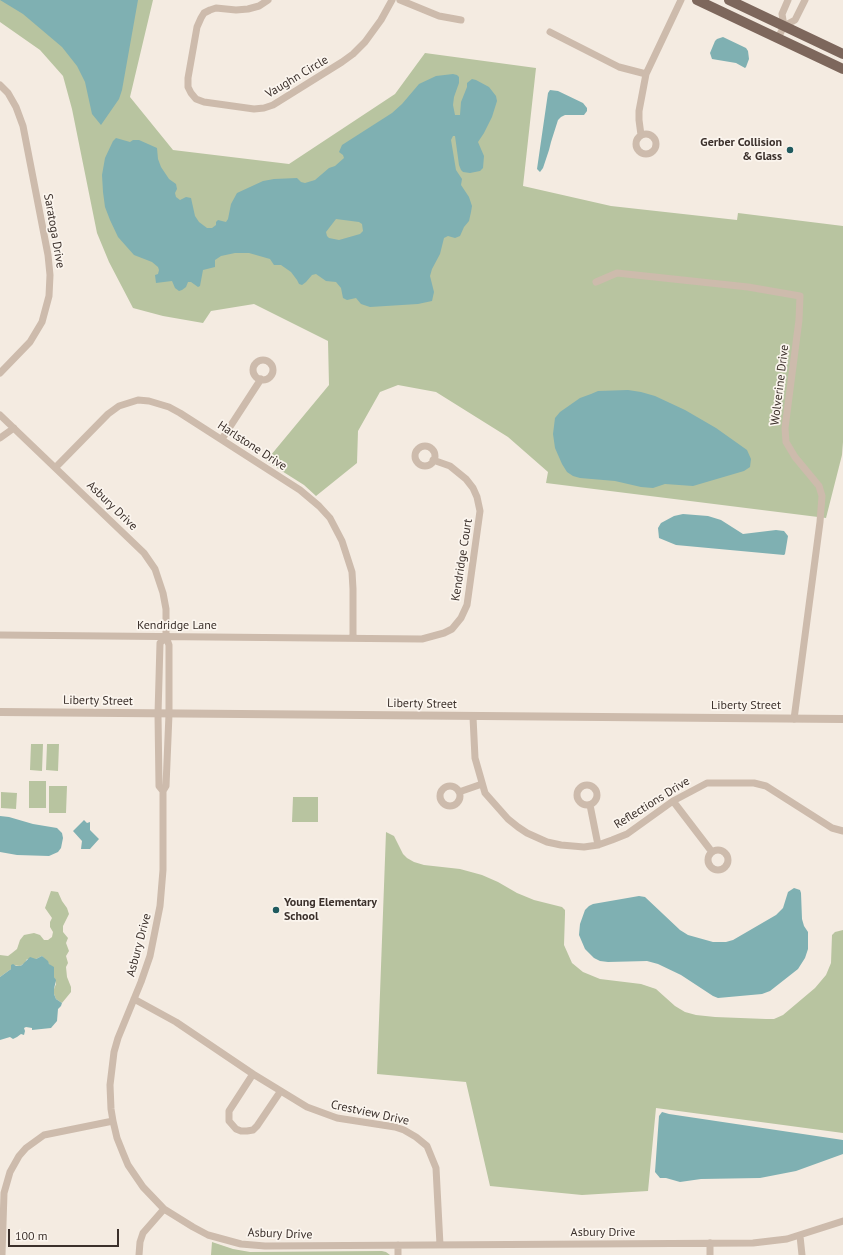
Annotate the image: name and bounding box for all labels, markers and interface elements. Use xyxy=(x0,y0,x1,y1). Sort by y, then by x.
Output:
street label: Vaughn Circle xyxy=(263,53,331,101)
place label: Gerber Collision & Glass xyxy=(700,136,782,164)
marker: Gerber Collision & Glass xyxy=(785,145,795,155)
street label: Saratoga Drive xyxy=(40,193,68,269)
street label: Wolverine Drive xyxy=(768,344,792,426)
street label: Harlstone Drive xyxy=(215,418,289,474)
street label: Asbury Drive xyxy=(84,478,140,534)
street label: Kendridge Court xyxy=(448,518,476,602)
street label: Kendridge Lane xyxy=(137,619,217,633)
street label: Liberty Street xyxy=(63,693,133,709)
street label: Liberty Street xyxy=(387,696,457,712)
street label: Liberty Street xyxy=(711,699,781,713)
street label: Reflections Drive xyxy=(612,774,692,832)
place label: Young Elementary School xyxy=(284,896,377,924)
marker: Young Elementary School xyxy=(271,905,281,915)
street label: Asbury Drive xyxy=(124,912,154,978)
street label: Crestview Drive xyxy=(329,1098,411,1128)
scale bar xyxy=(10,1221,121,1247)
street label: Asbury Drive xyxy=(247,1226,313,1242)
street label: Asbury Drive xyxy=(571,1226,635,1240)
text: 100 m xyxy=(15,1228,48,1243)

